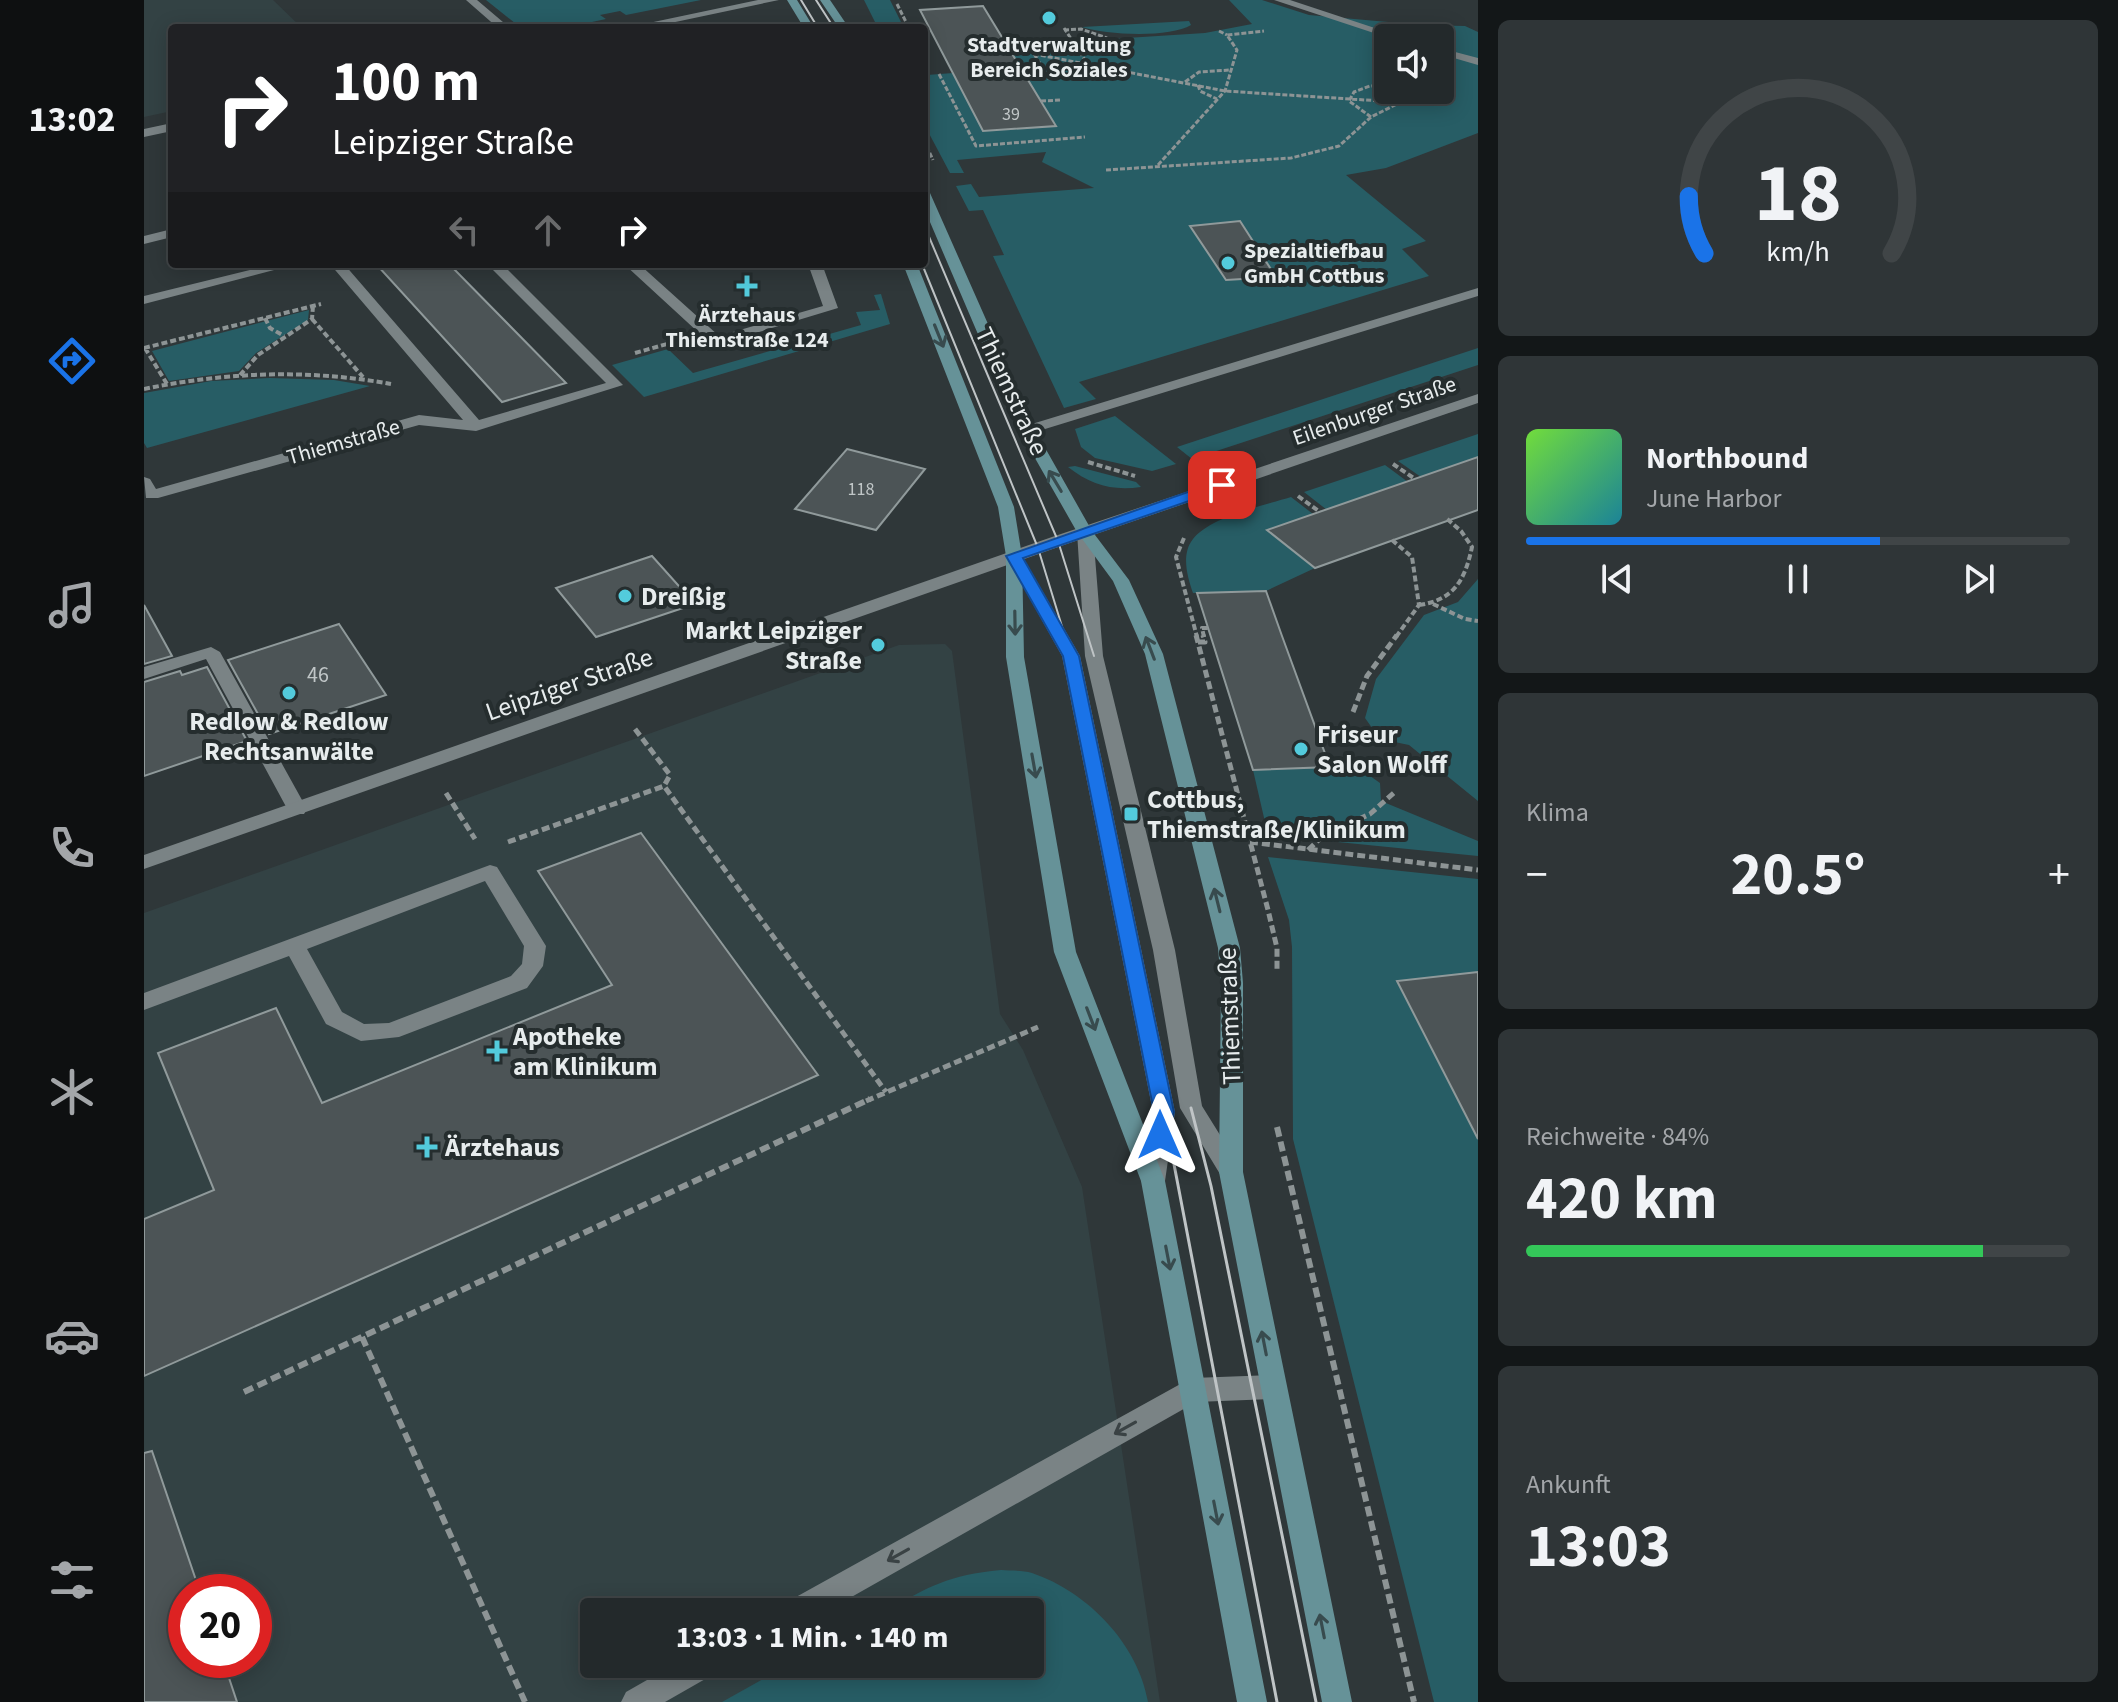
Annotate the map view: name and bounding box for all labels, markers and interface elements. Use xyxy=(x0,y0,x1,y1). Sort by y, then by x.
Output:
marker: Stadtverwaltung Bereich Soziales xyxy=(1040,9,1058,27)
map controls xyxy=(1374,24,1454,104)
button: sound xyxy=(1374,24,1454,104)
place label: Stadtverwaltung Bereich Soziales xyxy=(967,29,1131,86)
text: 100 m xyxy=(332,43,480,122)
icon: right xyxy=(200,56,304,160)
text: 13:02 xyxy=(29,94,115,145)
house number: 39 xyxy=(1002,102,1020,127)
text: Leipziger Straße xyxy=(332,117,574,168)
text: 18 xyxy=(1754,135,1842,253)
icon: left xyxy=(442,208,486,252)
icon: ahead xyxy=(526,208,570,252)
icon: right xyxy=(610,208,654,252)
text: km/h xyxy=(1766,232,1830,272)
place label: Spezialtiefbau GmbH Cottbus xyxy=(1244,235,1385,292)
marker: Spezialtiefbau GmbH Cottbus xyxy=(1219,254,1237,272)
marker: Ärztehaus Thiemstraße 124 xyxy=(736,275,758,297)
place label: Ärztehaus Thiemstraße 124 xyxy=(665,299,829,356)
street label: Thiemstraße xyxy=(966,321,1057,461)
one-way arrow xyxy=(932,323,947,348)
icon: directions xyxy=(44,333,100,389)
street label: Eilenburger Straße xyxy=(1288,368,1461,454)
street label: Thiemstraße xyxy=(283,411,404,473)
text: Northbound xyxy=(1646,437,1808,480)
pin xyxy=(1188,451,1256,519)
icon: arrive xyxy=(1200,463,1244,507)
one-way arrow xyxy=(1047,470,1063,493)
house number: 118 xyxy=(848,477,874,502)
text: June Harbor xyxy=(1646,480,1782,517)
icon: previous xyxy=(1595,557,1639,601)
icon: pause xyxy=(1776,557,1820,601)
icon: next xyxy=(1957,557,2001,601)
icon: music xyxy=(44,577,100,633)
place label: Dreißig xyxy=(641,578,726,615)
marker: Dreißig xyxy=(616,587,634,605)
one-way arrow xyxy=(1007,609,1023,636)
place label: Markt Leipziger Straße xyxy=(685,612,863,679)
marker: Markt Leipziger Straße xyxy=(869,636,887,654)
one-way arrow xyxy=(1142,636,1156,661)
street label: Leipziger Straße xyxy=(481,639,658,730)
house number: 46 xyxy=(307,659,329,691)
marker: Redlow & Redlow Rechtsanwälte xyxy=(280,684,298,702)
place label: Redlow & Redlow Rechtsanwälte xyxy=(189,703,389,770)
place label: Friseur Salon Wolff xyxy=(1317,716,1448,783)
marker: Friseur Salon Wolff xyxy=(1292,740,1310,758)
one-way arrow xyxy=(1027,753,1042,779)
place label: Cottbus, Thiemstraße/Klinikum xyxy=(1147,781,1406,848)
text: Klima xyxy=(1526,794,1589,831)
marker: Cottbus, Thiemstraße/Klinikum xyxy=(1122,805,1140,823)
icon: phone xyxy=(44,820,100,876)
text: 20.5° xyxy=(1731,833,1865,918)
text: − xyxy=(1526,844,1548,907)
text: + xyxy=(2048,844,2070,907)
one-way arrow xyxy=(1208,887,1223,913)
street label: Thiemstraße xyxy=(1209,947,1250,1085)
one-way arrow xyxy=(1085,1006,1099,1031)
place label: Apotheke am Klinikum xyxy=(512,1018,658,1085)
marker: Apotheke am Klinikum xyxy=(488,1042,506,1060)
icon: climate xyxy=(44,1064,100,1120)
position arrow xyxy=(1118,1093,1202,1177)
text: Reichweite · 84% xyxy=(1526,1118,1709,1155)
place label: Ärztehaus xyxy=(444,1129,560,1166)
marker: Ärztehaus xyxy=(416,1136,438,1158)
text: 420 km xyxy=(1526,1157,1717,1242)
one-way arrow xyxy=(1161,1244,1176,1270)
icon: car xyxy=(44,1308,100,1364)
one-way arrow xyxy=(1256,1331,1271,1357)
one-way arrow xyxy=(1114,1421,1138,1437)
text: Ankunft xyxy=(1526,1466,1611,1503)
one-way arrow xyxy=(1210,1500,1225,1525)
text: 13:03 xyxy=(1526,1505,1671,1590)
one-way arrow xyxy=(887,1548,911,1563)
icon: filters xyxy=(44,1552,100,1608)
speed limit sign: 20 xyxy=(168,1574,272,1678)
one-way arrow xyxy=(1314,1613,1329,1639)
text: 13:03 · 1 Min. · 140 m xyxy=(676,1616,948,1659)

